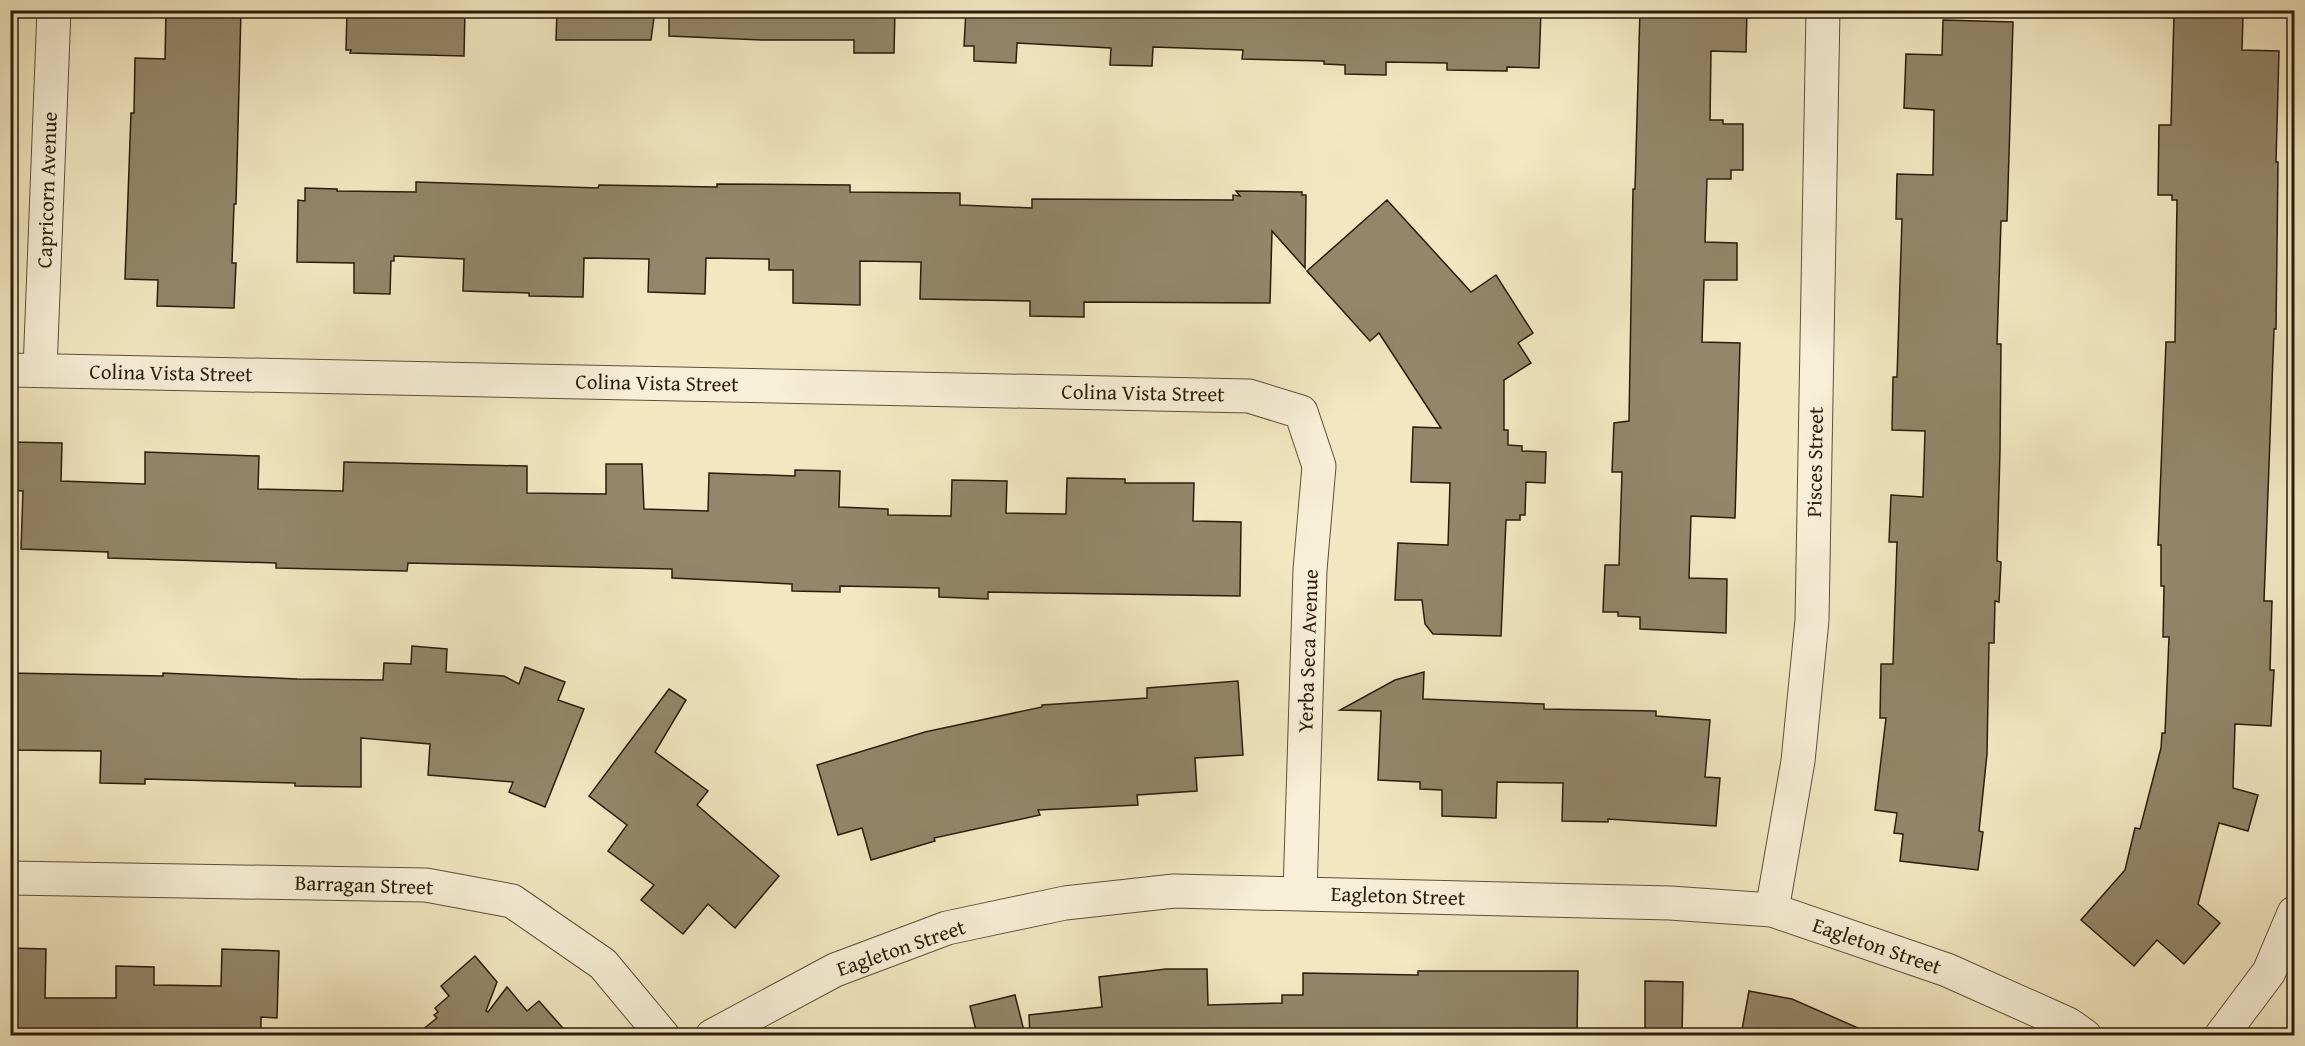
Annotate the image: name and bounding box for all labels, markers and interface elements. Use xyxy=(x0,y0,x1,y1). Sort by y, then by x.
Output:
street label: Capricorn Avenue xyxy=(28,111,65,269)
street label: Colina Vista Street xyxy=(89,356,254,389)
street label: Colina Vista Street xyxy=(575,366,740,399)
street label: Colina Vista Street xyxy=(1061,376,1226,409)
street label: Pisces Street xyxy=(1798,406,1831,518)
street label: Yerba Seca Avenue xyxy=(1289,568,1326,733)
street label: Barragan Street xyxy=(294,867,434,902)
street label: Eagleton Street xyxy=(1330,878,1466,913)
street label: Eagleton Street xyxy=(1809,909,1946,982)
street label: Eagleton Street xyxy=(832,911,970,984)

